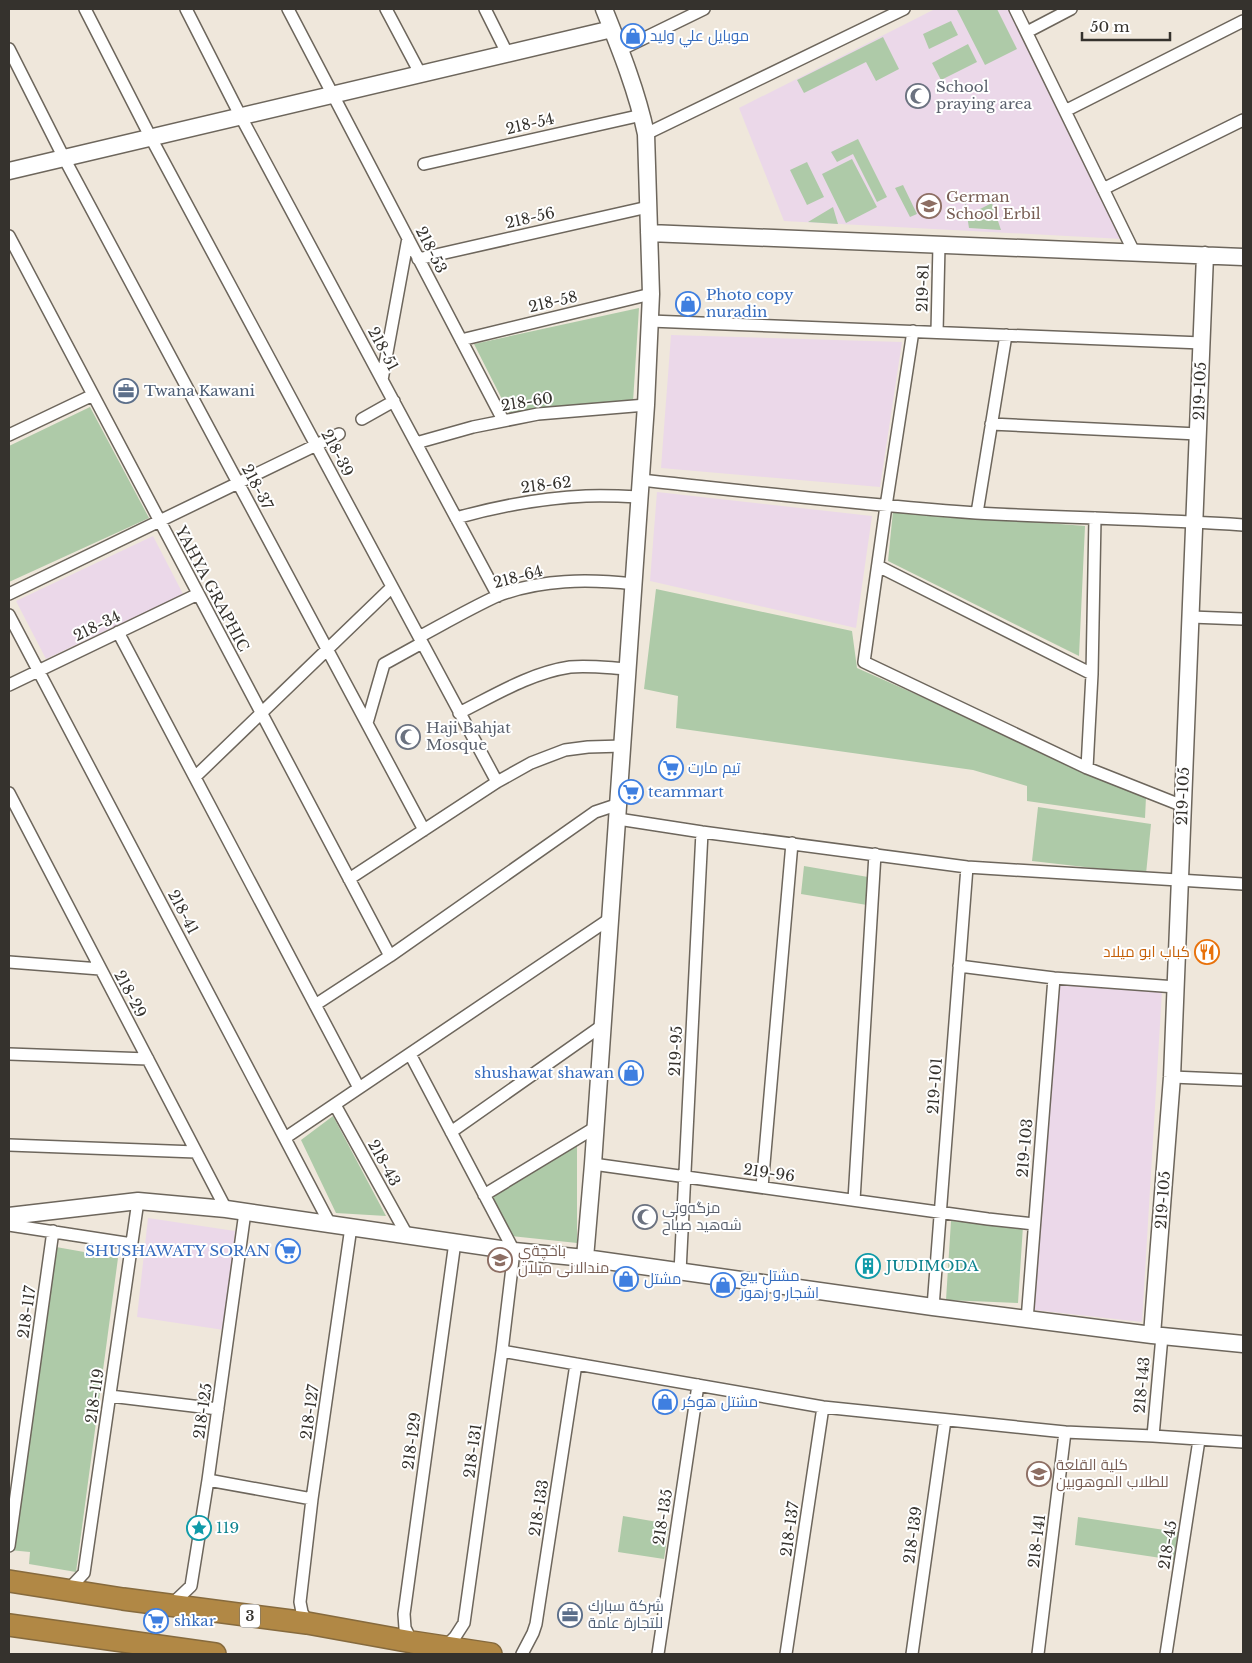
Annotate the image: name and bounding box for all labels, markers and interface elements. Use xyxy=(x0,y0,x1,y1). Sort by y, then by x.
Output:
scale bar xyxy=(1082,10,1170,42)
text: 50 m xyxy=(1090,17,1130,36)
shop icon: موبايل علي وليد xyxy=(620,23,646,49)
place label: موبايل علي وليد xyxy=(650,26,749,48)
place label: School praying area xyxy=(936,77,1032,113)
mosque icon: School praying area xyxy=(905,83,931,109)
street label: 218-54 xyxy=(504,109,556,138)
place label: German School Erbil xyxy=(946,187,1041,223)
school or university icon: German School Erbil xyxy=(916,193,942,219)
street label: 218-56 xyxy=(503,203,556,232)
street label: 218-53 xyxy=(412,223,451,276)
street label: 219-81 xyxy=(912,264,933,312)
place label: Photo copy nuradin xyxy=(706,285,794,321)
street label: 218-58 xyxy=(527,287,579,316)
shop icon: Photo copy nuradin xyxy=(675,291,701,317)
street label: 218-51 xyxy=(364,323,403,374)
street label: 219-105 xyxy=(1189,361,1210,421)
office icon: Twana Kawani xyxy=(113,378,139,404)
place label: Twana Kawani xyxy=(144,381,255,400)
street label: 218-60 xyxy=(500,388,554,415)
street label: 218-39 xyxy=(317,426,358,480)
street label: 218-37 xyxy=(238,461,277,513)
street label: 218-62 xyxy=(520,472,572,497)
street label: YAHYA GRAPHIC xyxy=(171,522,254,655)
street label: 218-64 xyxy=(491,561,545,592)
street label: 218-34 xyxy=(70,606,123,645)
place label: Haji Bahjat Mosque xyxy=(426,718,511,754)
mosque icon: Haji Bahjat Mosque xyxy=(395,724,421,750)
supermarket icon: تيم مارت xyxy=(658,755,684,781)
place label: تيم مارت xyxy=(688,758,740,778)
street label: 219-105 xyxy=(1172,766,1193,826)
supermarket icon: teammart xyxy=(618,779,644,805)
place label: teammart xyxy=(648,782,724,801)
street label: 218-41 xyxy=(164,886,203,937)
restaurant icon: کباب ابو میلاد xyxy=(1194,939,1220,965)
place label: کباب ابو میلاد xyxy=(1103,942,1190,961)
street label: 218-29 xyxy=(110,967,151,1021)
street label: 219-95 xyxy=(665,1025,686,1077)
street label: 219-101 xyxy=(923,1057,946,1115)
shop icon: shushawat shawan xyxy=(618,1060,644,1086)
place label: shushawat shawan xyxy=(474,1063,614,1082)
street label: 219-103 xyxy=(1012,1118,1037,1178)
street label: 218-43 xyxy=(364,1136,405,1189)
street label: 219-96 xyxy=(742,1159,796,1186)
street label: 219-105 xyxy=(1151,1170,1174,1230)
place label: مزگه‌وتی شه‌هید صباح xyxy=(662,1198,742,1236)
mosque icon: مزگه‌وتی شه‌هید صباح xyxy=(632,1204,658,1230)
supermarket icon: SHUSHAWATY SORAN xyxy=(275,1238,301,1264)
place label: SHUSHAWATY SORAN xyxy=(85,1241,270,1260)
place label: باخچةي مندالانى ميلان xyxy=(518,1241,609,1278)
school or university icon: باخچةي مندالانى ميلان xyxy=(487,1247,513,1273)
building icon: JUDIMODA xyxy=(855,1253,881,1279)
place label: JUDIMODA xyxy=(884,1256,979,1275)
shop icon: مشتل xyxy=(613,1266,639,1292)
place label: مشتل بيع اشجار و زهور xyxy=(739,1266,819,1302)
place label: مشتل xyxy=(644,1269,681,1289)
shop icon: مشتل بيع اشجار و زهور xyxy=(710,1272,736,1298)
street label: 218-117 xyxy=(13,1284,40,1339)
street label: 218-143 xyxy=(1130,1356,1153,1414)
street label: 218-119 xyxy=(81,1367,108,1424)
street label: 218-125 xyxy=(189,1382,216,1440)
street label: 218-127 xyxy=(296,1383,323,1441)
shop icon: مشتل هوكر xyxy=(652,1389,678,1415)
place label: مشتل هوكر xyxy=(681,1392,758,1412)
street label: 218-129 xyxy=(398,1411,425,1471)
street label: 218-131 xyxy=(459,1423,486,1479)
place label: کلیة القلعة للطلاب الموهوبین xyxy=(1056,1455,1169,1492)
school or university icon: کلیة القلعة للطلاب الموهوبین xyxy=(1026,1461,1052,1487)
street label: 218-133 xyxy=(525,1478,552,1538)
street label: 218-135 xyxy=(649,1488,676,1546)
street label: 218-137 xyxy=(776,1500,803,1558)
street label: 218-139 xyxy=(899,1505,926,1565)
street label: 218-141 xyxy=(1024,1513,1049,1569)
place icon: 119 xyxy=(186,1515,212,1541)
place label: 119 xyxy=(216,1518,239,1537)
street label: 218-45 xyxy=(1154,1519,1181,1571)
place label: شركة سبارك للتجارة عامة xyxy=(588,1596,664,1632)
office icon: شركة سبارك للتجارة عامة xyxy=(557,1602,583,1628)
road number: 3 xyxy=(240,1604,260,1628)
supermarket icon: shkar xyxy=(143,1608,169,1634)
place label: shkar xyxy=(174,1611,217,1630)

